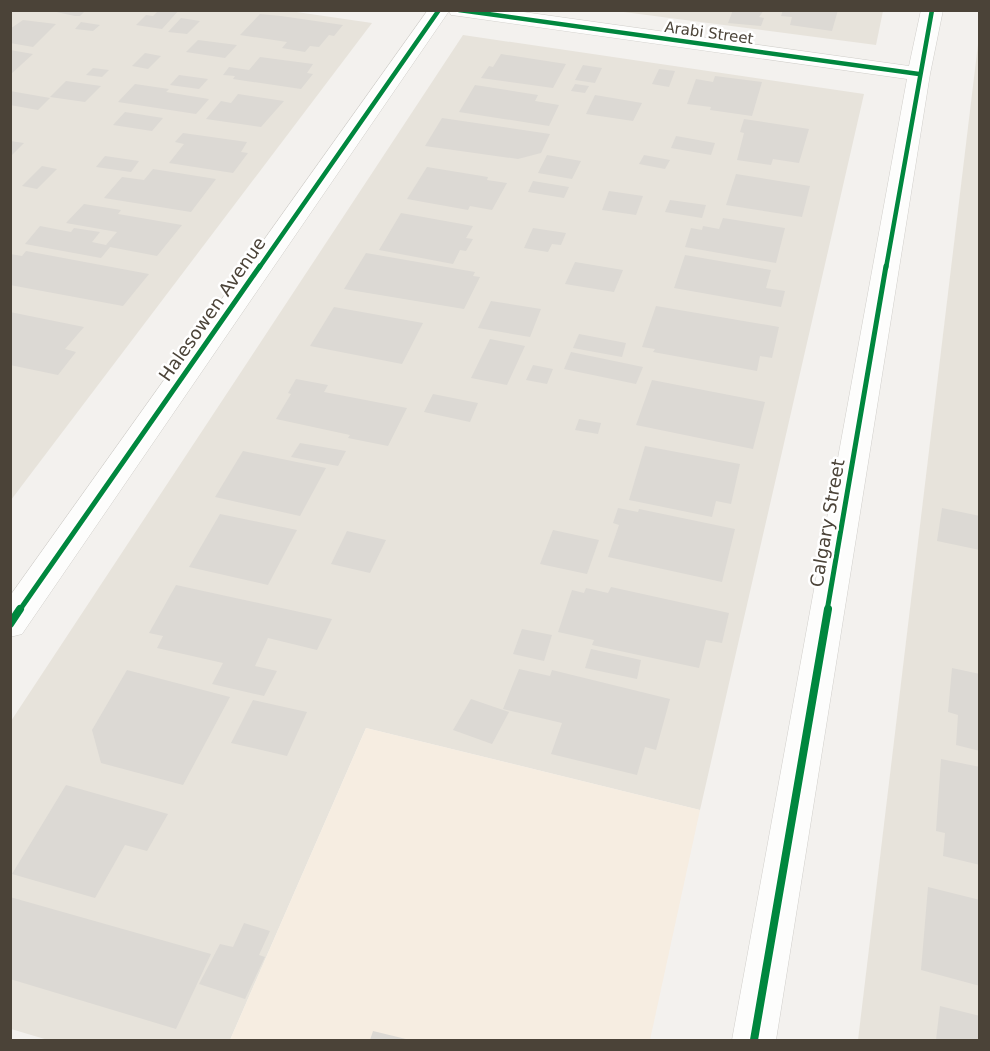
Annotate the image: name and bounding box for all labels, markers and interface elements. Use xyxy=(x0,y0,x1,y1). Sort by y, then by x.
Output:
street label: Arabi Street xyxy=(663,18,755,48)
street label: Halesowen Avenue xyxy=(154,233,270,385)
street label: Calgary Street xyxy=(805,457,849,589)

